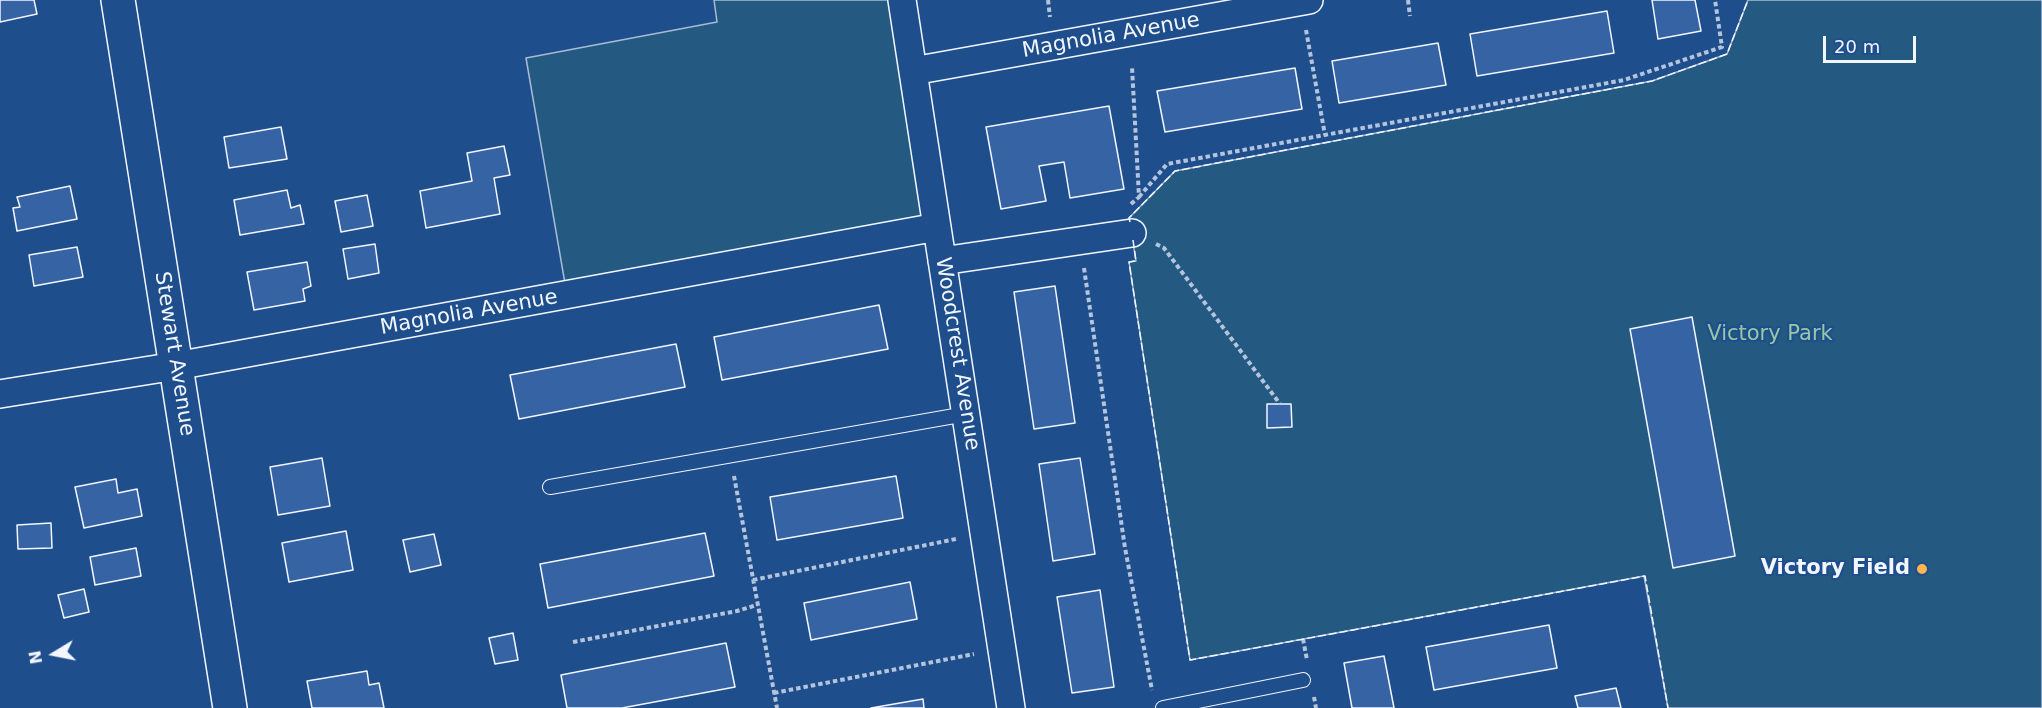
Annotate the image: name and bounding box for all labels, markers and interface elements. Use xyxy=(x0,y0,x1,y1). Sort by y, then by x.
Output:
street label: Magnolia Avenue xyxy=(1020,8,1202,64)
scale bar xyxy=(1826,24,1919,62)
text: 20 m xyxy=(1834,36,1880,57)
street label: Woodcrest Avenue xyxy=(929,256,985,452)
street label: Stewart Avenue xyxy=(149,270,199,438)
street label: Magnolia Avenue xyxy=(378,285,560,341)
park label: Victory Park xyxy=(1707,322,1833,348)
place label: Victory Field xyxy=(1761,556,1910,582)
marker: Victory Field xyxy=(1915,562,1929,576)
north arrow xyxy=(24,624,84,684)
text: N xyxy=(25,649,46,665)

